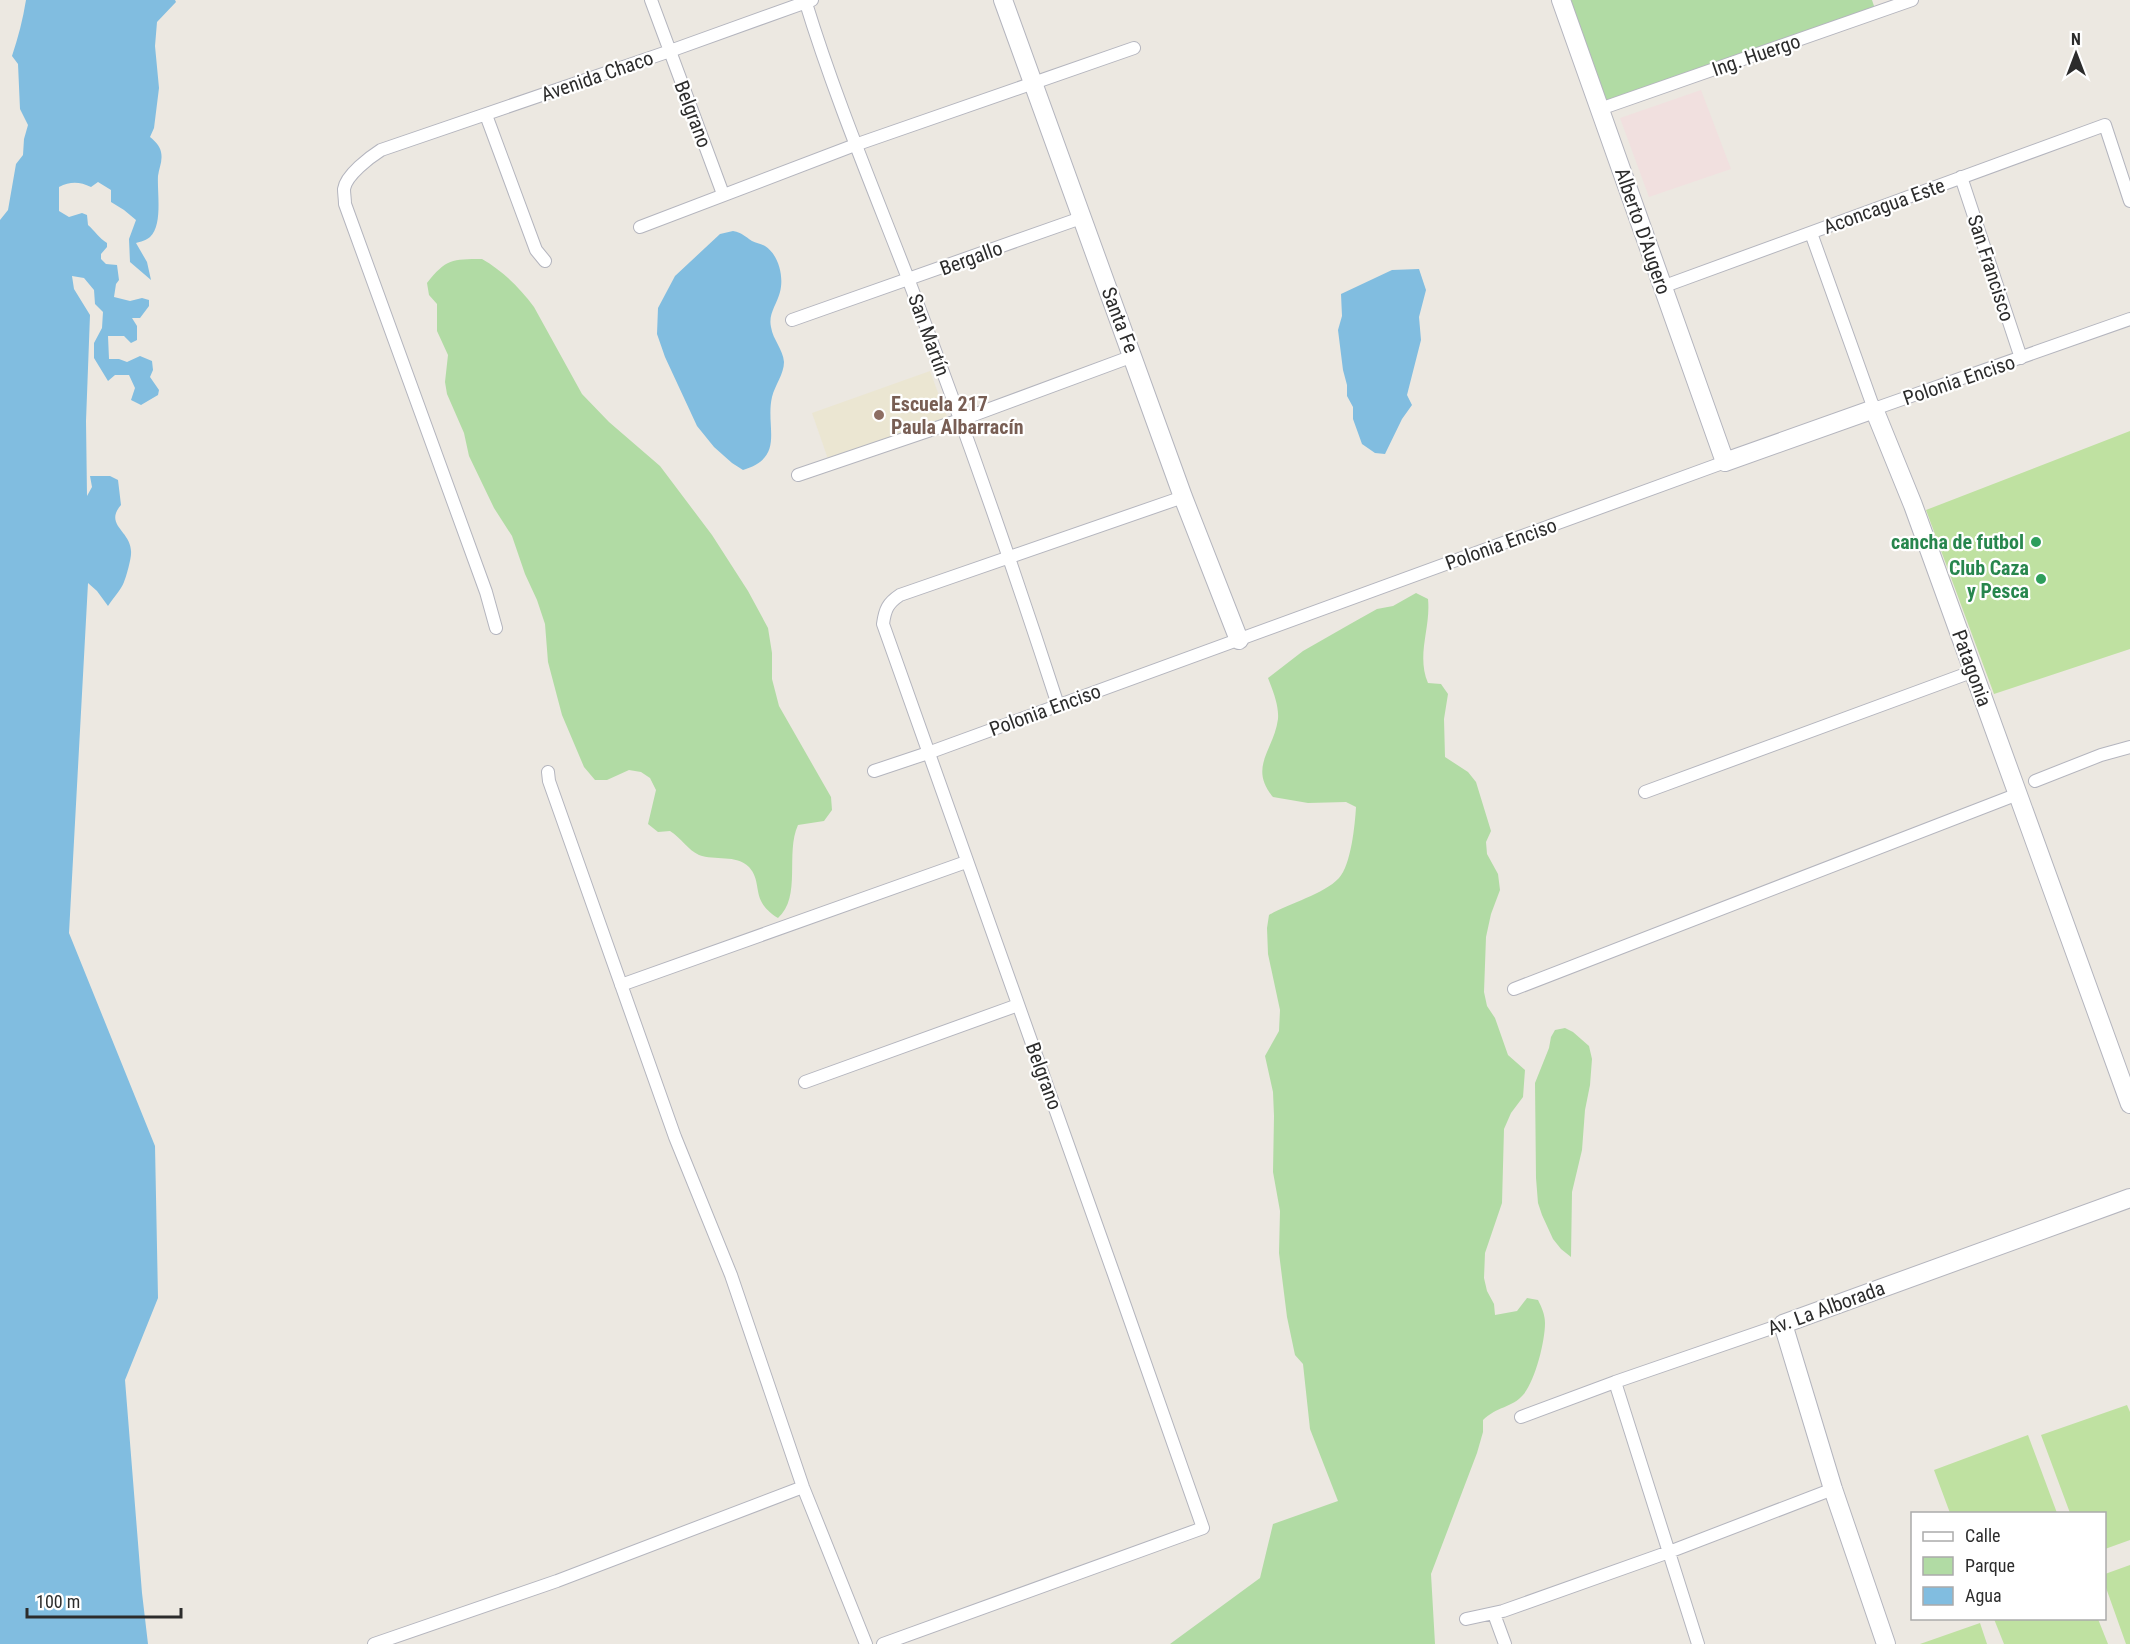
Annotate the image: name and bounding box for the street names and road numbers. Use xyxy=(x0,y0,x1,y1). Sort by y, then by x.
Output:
street label: Ing. Huergo xyxy=(1709,29,1803,81)
street label: Avenida Chaco xyxy=(538,46,656,106)
street label: Belgrano xyxy=(669,77,717,151)
street label: Alberto D'Augero xyxy=(1610,165,1676,297)
street label: Aconcagua Este xyxy=(1820,173,1948,239)
street label: San Francisco xyxy=(1962,212,2020,324)
street label: Bergallo xyxy=(936,236,1006,280)
street label: Santa Fe xyxy=(1097,284,1143,356)
street label: San Martín xyxy=(903,291,955,379)
street label: Polonia Enciso xyxy=(1900,350,2018,410)
street label: Polonia Enciso xyxy=(1442,513,1560,575)
street label: Patagonia xyxy=(1947,626,1997,710)
street label: Polonia Enciso xyxy=(986,679,1104,741)
street label: Belgrano xyxy=(1021,1039,1067,1113)
street label: Av. La Alborada xyxy=(1764,1276,1888,1340)

